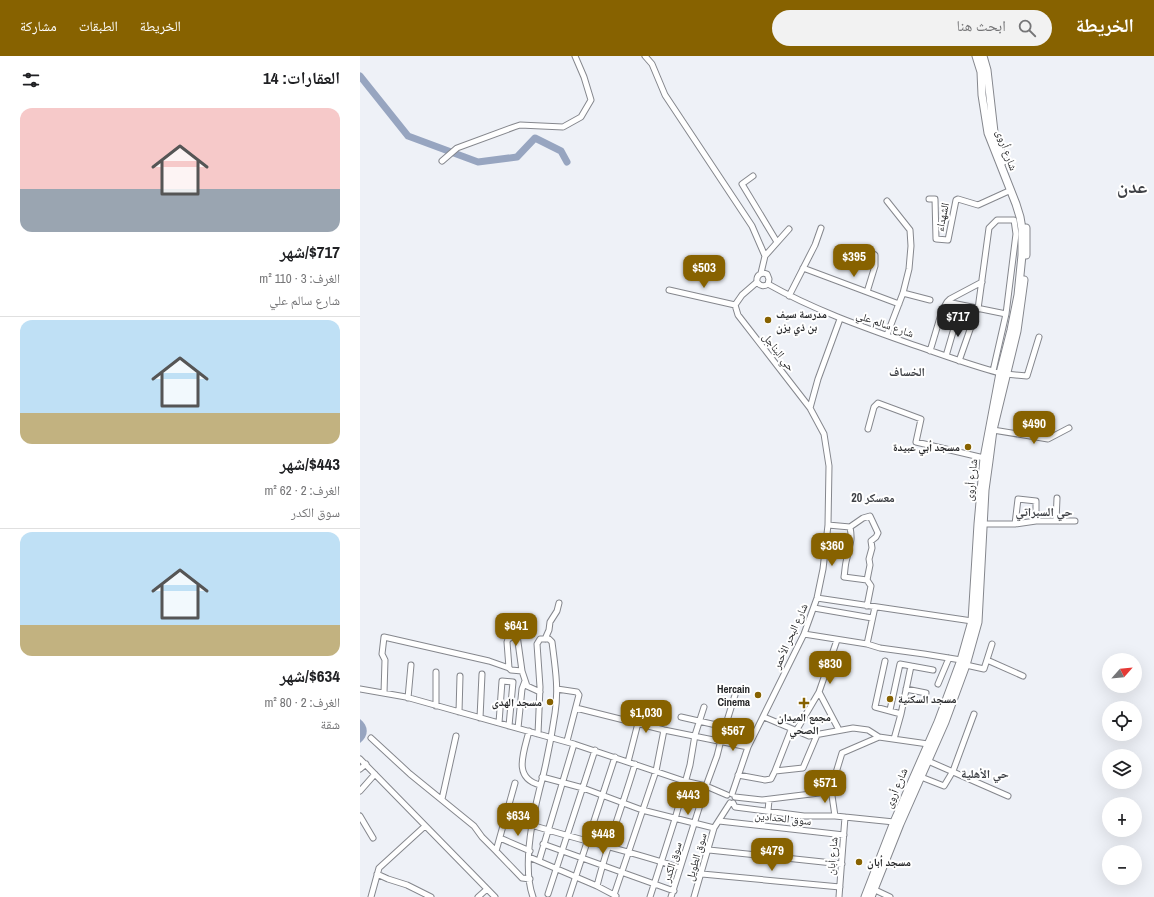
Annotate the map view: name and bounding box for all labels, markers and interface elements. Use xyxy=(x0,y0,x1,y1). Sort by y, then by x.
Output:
search box xyxy=(772,10,1052,46)
text: الخريطة xyxy=(1076,12,1134,38)
text: ابحث هنا xyxy=(957,15,1006,36)
text: مشاركة xyxy=(20,17,57,35)
text: الطبقات xyxy=(79,17,118,35)
text: الخريطة xyxy=(140,17,181,35)
icon: search xyxy=(1016,17,1038,39)
text: العقارات: 14 xyxy=(263,66,340,89)
icon: filters xyxy=(20,69,42,91)
street label: شارع أروى xyxy=(993,128,1021,172)
icon: home xyxy=(144,134,216,206)
district label: عدن xyxy=(1117,173,1147,199)
street label: الشهداء xyxy=(932,201,952,233)
text: $717/شهر xyxy=(280,240,340,263)
pin: $395 xyxy=(830,244,878,278)
text: $395 xyxy=(842,248,866,265)
pin: $503 xyxy=(680,255,728,289)
text: $503 xyxy=(692,259,716,276)
text: الغرف: 3 · 110 m² xyxy=(259,270,340,287)
text: شارع سالم علي xyxy=(269,292,340,309)
pin: $717 xyxy=(934,304,982,338)
place label: مدرسة سيف بن ذي يزن xyxy=(776,307,827,336)
street label: شارع سالم علي xyxy=(854,308,916,342)
text: $717 xyxy=(946,308,970,325)
marker: مدرسة سيف بن ذي يزن xyxy=(763,315,773,325)
street label: حي البناجل xyxy=(758,330,798,375)
icon: home xyxy=(144,346,216,418)
district label: الخساف xyxy=(889,364,925,380)
pin: $490 xyxy=(1010,411,1058,445)
text: $490 xyxy=(1022,415,1046,432)
place label: مسجد أبي عبيدة xyxy=(893,440,960,456)
marker: مسجد أبي عبيدة xyxy=(963,442,973,452)
text: $443/شهر xyxy=(280,452,340,475)
street label: شارع أروى xyxy=(962,458,980,502)
text: الغرف: 2 · 62 m² xyxy=(264,482,340,499)
district label: معسكر 20 xyxy=(851,490,895,506)
text: سوق الكدر xyxy=(291,504,340,521)
district label: حي السبراتي xyxy=(1015,504,1073,522)
pin: $360 xyxy=(808,533,856,567)
text: $360 xyxy=(820,537,844,554)
icon: home xyxy=(144,558,216,630)
street label: شارع البحر الأحمر xyxy=(769,601,811,672)
pin: $641 xyxy=(492,613,540,647)
text: $641 xyxy=(504,617,528,634)
pin: $830 xyxy=(806,651,854,685)
north arrow xyxy=(1102,653,1142,693)
map controls xyxy=(1102,653,1142,885)
text: $830 xyxy=(818,655,842,672)
text: $634/شهر xyxy=(280,664,340,687)
place label: Hercain Cinema xyxy=(717,682,750,709)
marker: Hercain Cinema xyxy=(753,690,763,700)
place label: مسجد السكنية xyxy=(898,692,957,706)
text: الغرف: 2 · 80 m² xyxy=(264,694,340,711)
marker: مسجد السكنية xyxy=(885,694,895,704)
place label: مسجد الهدى xyxy=(492,695,542,710)
marker: مسجد الهدى xyxy=(545,697,555,707)
marker: مجمع الميدان الصحي xyxy=(798,697,810,709)
pin: $1,030 xyxy=(613,700,679,734)
button: locate xyxy=(1102,701,1142,741)
text: $1,030 xyxy=(630,704,662,721)
place label: مجمع الميدان الصحي xyxy=(777,710,831,739)
text: شقة xyxy=(321,716,340,733)
pin: $567 xyxy=(709,718,757,752)
text: $567 xyxy=(721,722,745,739)
button: layers xyxy=(1102,749,1142,789)
street label: شارع أروى xyxy=(881,766,911,810)
district label: حي الأهلية xyxy=(961,766,1009,784)
pin: $571 xyxy=(801,770,849,804)
text: $571 xyxy=(813,774,837,791)
pin: $443 xyxy=(664,782,712,816)
text: $443 xyxy=(676,786,700,803)
button: + xyxy=(1102,797,1142,837)
pin: $634 xyxy=(494,803,542,837)
text: $634 xyxy=(506,807,530,824)
street label: سوق الحدادين xyxy=(754,808,812,828)
pin: $448 xyxy=(579,821,627,855)
text: $448 xyxy=(591,825,615,842)
street label: سوق الطويل xyxy=(682,831,710,883)
street label: شارع أبان xyxy=(823,836,841,876)
pin: $479 xyxy=(748,838,796,872)
street label: سوق الكدر xyxy=(659,840,685,885)
text: $479 xyxy=(760,842,784,859)
button: − xyxy=(1102,845,1142,885)
place label: مسجد أبان xyxy=(867,855,911,870)
marker: مسجد أبان xyxy=(854,857,864,867)

